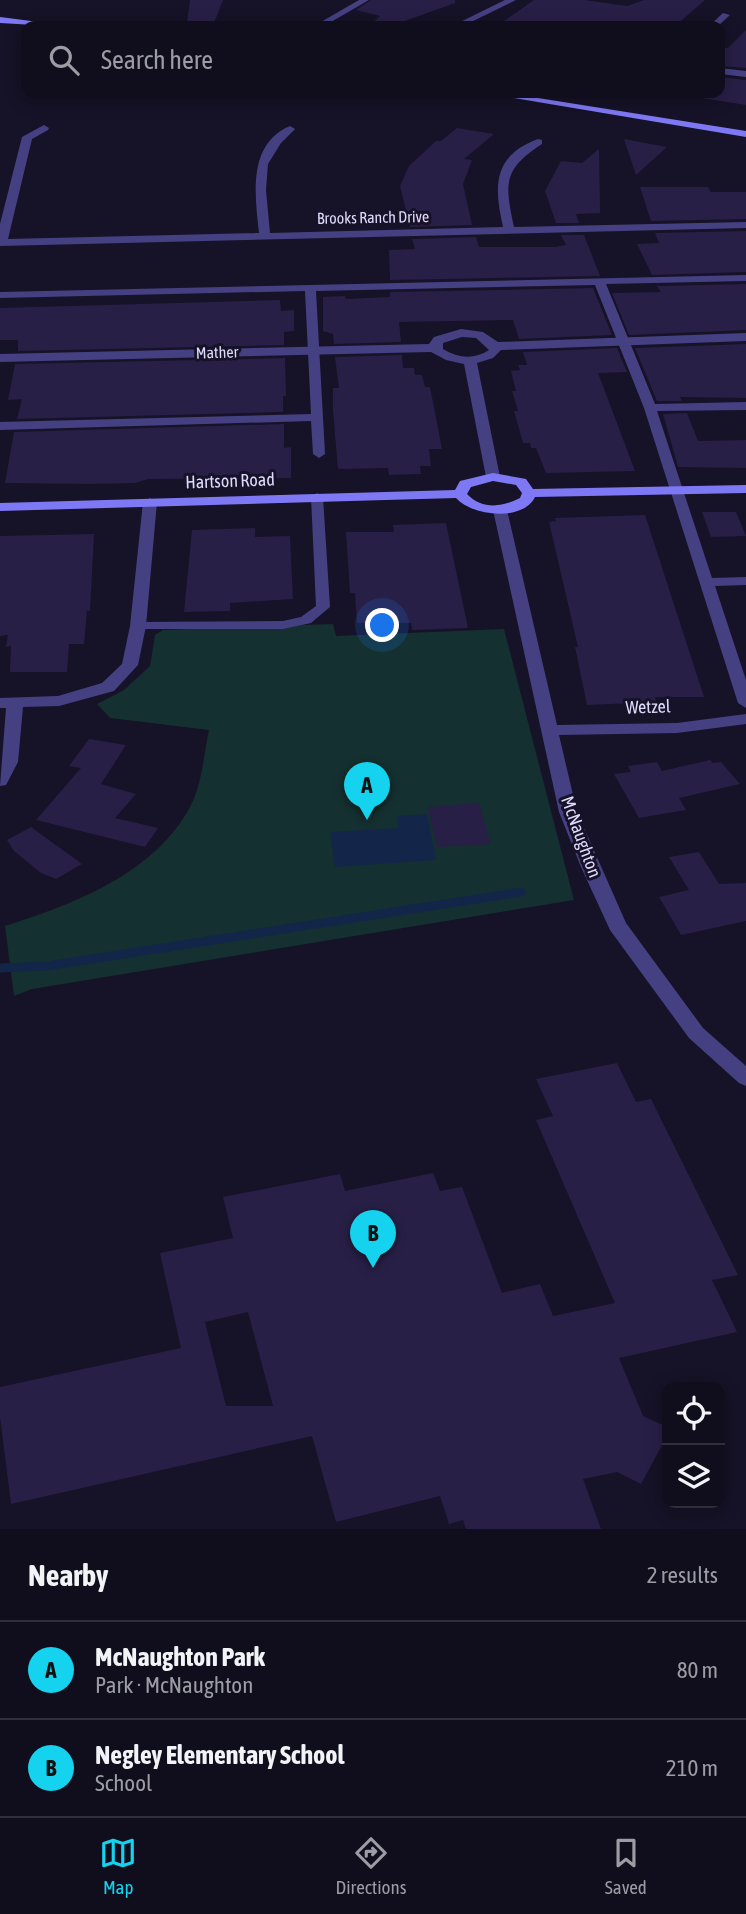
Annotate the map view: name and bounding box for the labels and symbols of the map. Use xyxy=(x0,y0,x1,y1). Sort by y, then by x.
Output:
street label: Brooks Ranch Drive xyxy=(317,207,429,227)
street label: Mather xyxy=(195,342,239,362)
street label: Hartson Road xyxy=(185,468,275,493)
your location xyxy=(365,608,399,642)
street label: Wetzel xyxy=(625,695,671,718)
pin: A xyxy=(344,762,390,820)
street label: McNaughton xyxy=(557,793,606,880)
pin: B xyxy=(350,1210,396,1268)

